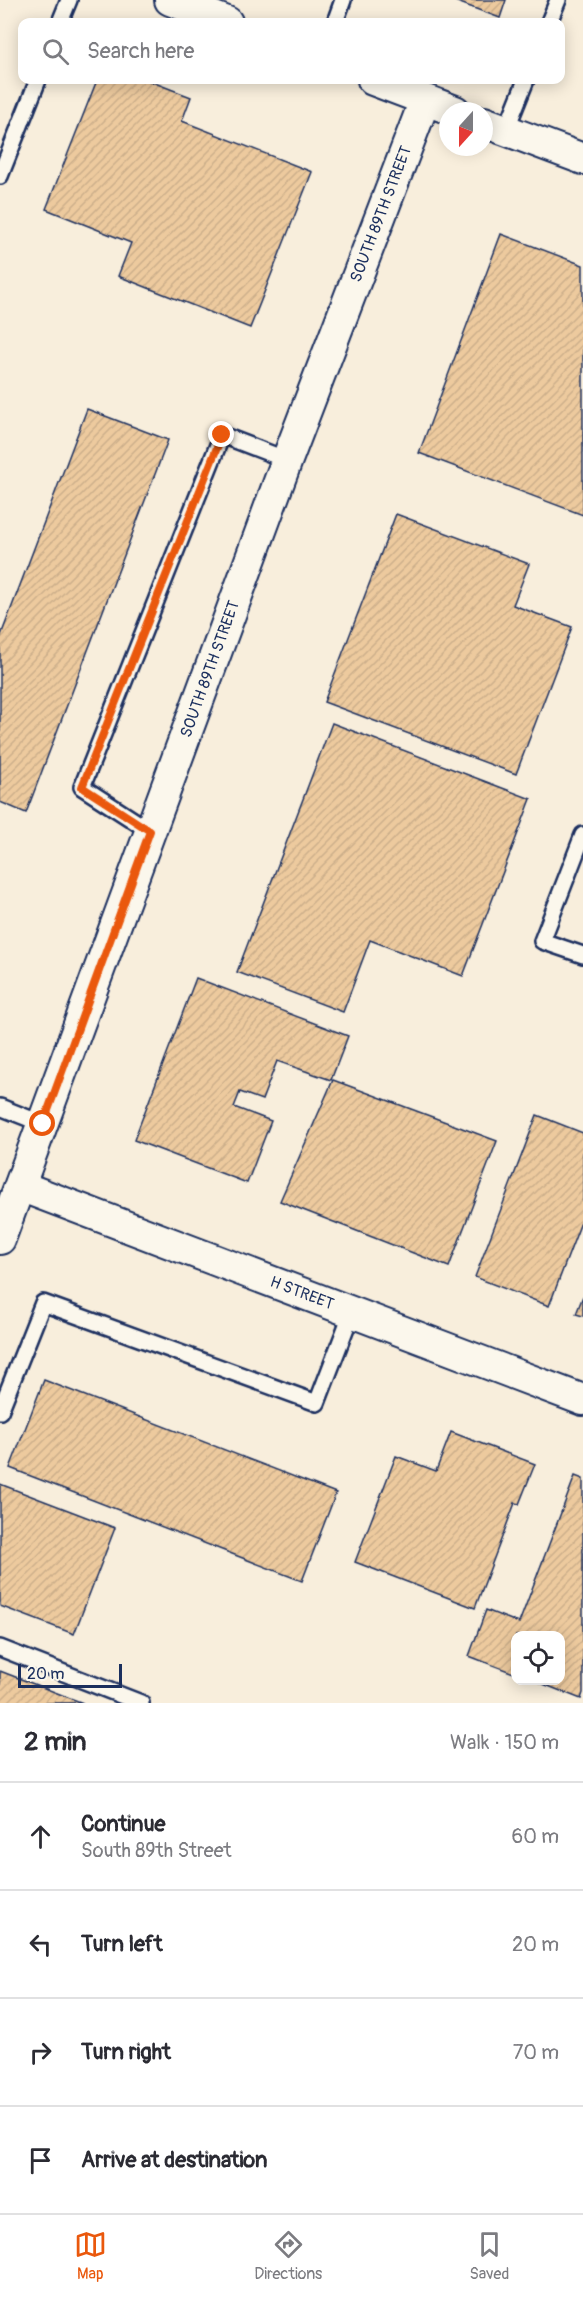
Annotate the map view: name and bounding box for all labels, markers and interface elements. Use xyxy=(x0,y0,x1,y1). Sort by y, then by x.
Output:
search box xyxy=(18,18,565,84)
icon: search xyxy=(39,35,72,68)
text: Search here xyxy=(87,37,194,65)
north arrow xyxy=(439,102,493,156)
street label: SOUTH 89TH STREET xyxy=(346,143,416,285)
route end xyxy=(208,421,234,447)
street label: SOUTH 89TH STREET xyxy=(176,598,244,740)
route start xyxy=(29,1110,55,1136)
street label: H STREET xyxy=(267,1272,337,1314)
map controls xyxy=(511,1631,565,1685)
button: locate xyxy=(511,1631,565,1685)
scale bar xyxy=(18,1661,122,1688)
text: 20 m xyxy=(27,1664,65,1684)
text: 2 min xyxy=(24,1726,86,1758)
text: Walk · 150 m xyxy=(450,1730,559,1755)
text: Continue xyxy=(81,1810,165,1838)
icon: ahead xyxy=(24,1820,57,1853)
text: 60 m xyxy=(512,1824,559,1849)
text: South 89th Street xyxy=(81,1838,232,1863)
icon: left xyxy=(24,1928,57,1961)
text: Turn left xyxy=(81,1930,163,1958)
text: 20 m xyxy=(512,1932,559,1957)
icon: right xyxy=(24,2036,57,2069)
text: Turn right xyxy=(81,2038,171,2066)
text: 70 m xyxy=(513,2040,559,2065)
icon: arrive xyxy=(24,2144,57,2177)
text: Arrive at destination xyxy=(81,2146,267,2174)
tab: Map xyxy=(74,2228,107,2284)
tab: Directions xyxy=(254,2228,322,2284)
tab: Saved xyxy=(470,2228,509,2284)

